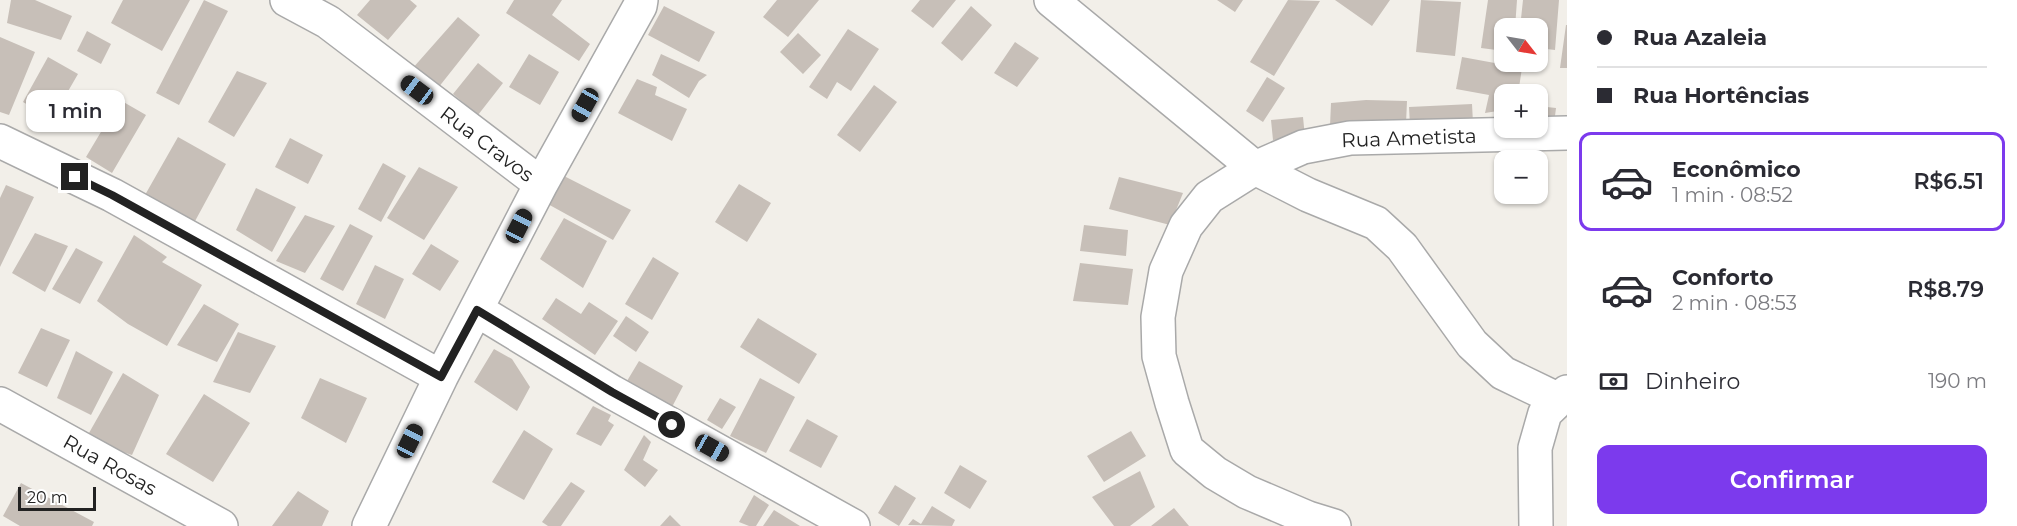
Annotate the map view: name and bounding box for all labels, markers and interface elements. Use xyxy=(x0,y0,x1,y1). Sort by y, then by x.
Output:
north arrow xyxy=(1494,18,1548,72)
map controls xyxy=(1494,18,1548,204)
text: Rua Azaleia xyxy=(1633,24,1767,51)
car xyxy=(397,72,437,108)
text: Rua Hortências xyxy=(1633,82,1809,109)
button: + xyxy=(1494,84,1548,138)
car xyxy=(568,85,602,125)
callout: 1 min xyxy=(26,90,124,132)
text: 1 min xyxy=(49,99,102,123)
street label: Rua Cravos xyxy=(436,101,539,187)
street label: Rua Ametista xyxy=(1341,124,1477,152)
button: − xyxy=(1494,150,1548,204)
icon: car xyxy=(1600,155,1654,209)
text: Econômico xyxy=(1672,156,1801,183)
route end xyxy=(61,163,88,190)
text: R$6.51 xyxy=(1913,168,1984,195)
text: 1 min · 08:52 xyxy=(1672,183,1793,207)
car xyxy=(503,206,535,246)
icon: car xyxy=(1600,263,1654,317)
text: Conforto xyxy=(1672,264,1773,291)
text: R$8.79 xyxy=(1907,276,1984,303)
text: 2 min · 08:53 xyxy=(1672,291,1797,315)
icon: cash xyxy=(1597,365,1630,398)
text: Dinheiro xyxy=(1645,368,1740,395)
text: 190 m xyxy=(1928,369,1987,393)
route start xyxy=(658,411,685,438)
car xyxy=(394,421,426,461)
street label: Rua Rosas xyxy=(59,429,161,501)
car xyxy=(692,431,732,465)
button: Confirmar xyxy=(1597,445,1987,514)
scale bar xyxy=(18,484,96,512)
text: 20 m xyxy=(27,488,68,507)

